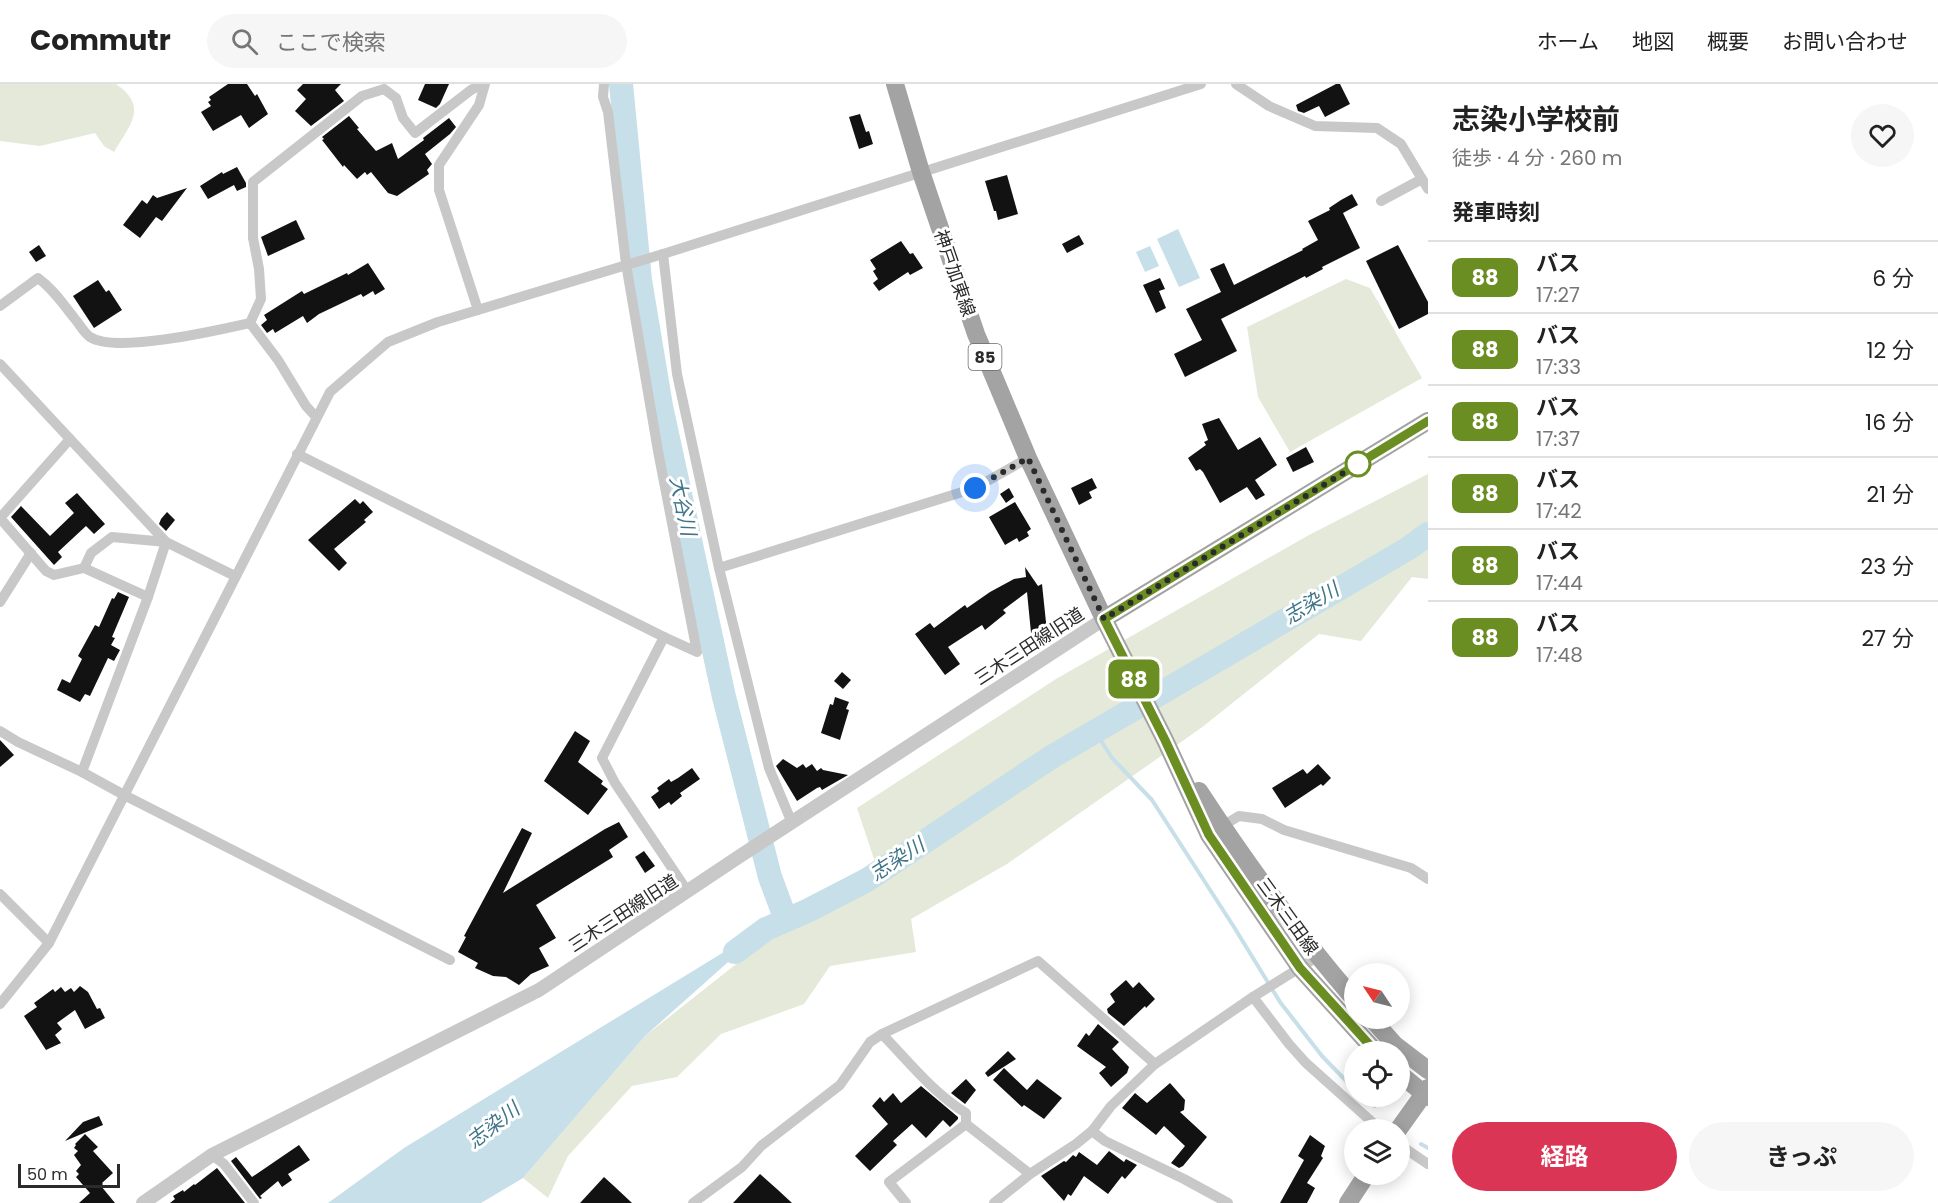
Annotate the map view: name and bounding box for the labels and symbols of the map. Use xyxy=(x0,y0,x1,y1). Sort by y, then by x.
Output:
street label: 神戸加東線 xyxy=(929,226,981,320)
road number: 85 xyxy=(968,344,1002,370)
unlabelled marker xyxy=(1345,451,1371,477)
your location xyxy=(960,473,990,503)
water label: 大谷川 xyxy=(663,474,703,540)
water label: 志染川 xyxy=(1278,575,1346,630)
street label: 三木三田線旧道 xyxy=(969,601,1089,691)
line badge: 88 xyxy=(1107,660,1161,698)
water label: 志染川 xyxy=(864,830,931,887)
street label: 三木三田線旧道 xyxy=(563,868,683,958)
street label: 三木三田線 xyxy=(1251,872,1325,960)
north arrow xyxy=(1344,963,1410,1029)
water label: 志染川 xyxy=(461,1094,527,1155)
scale bar xyxy=(18,1161,120,1188)

